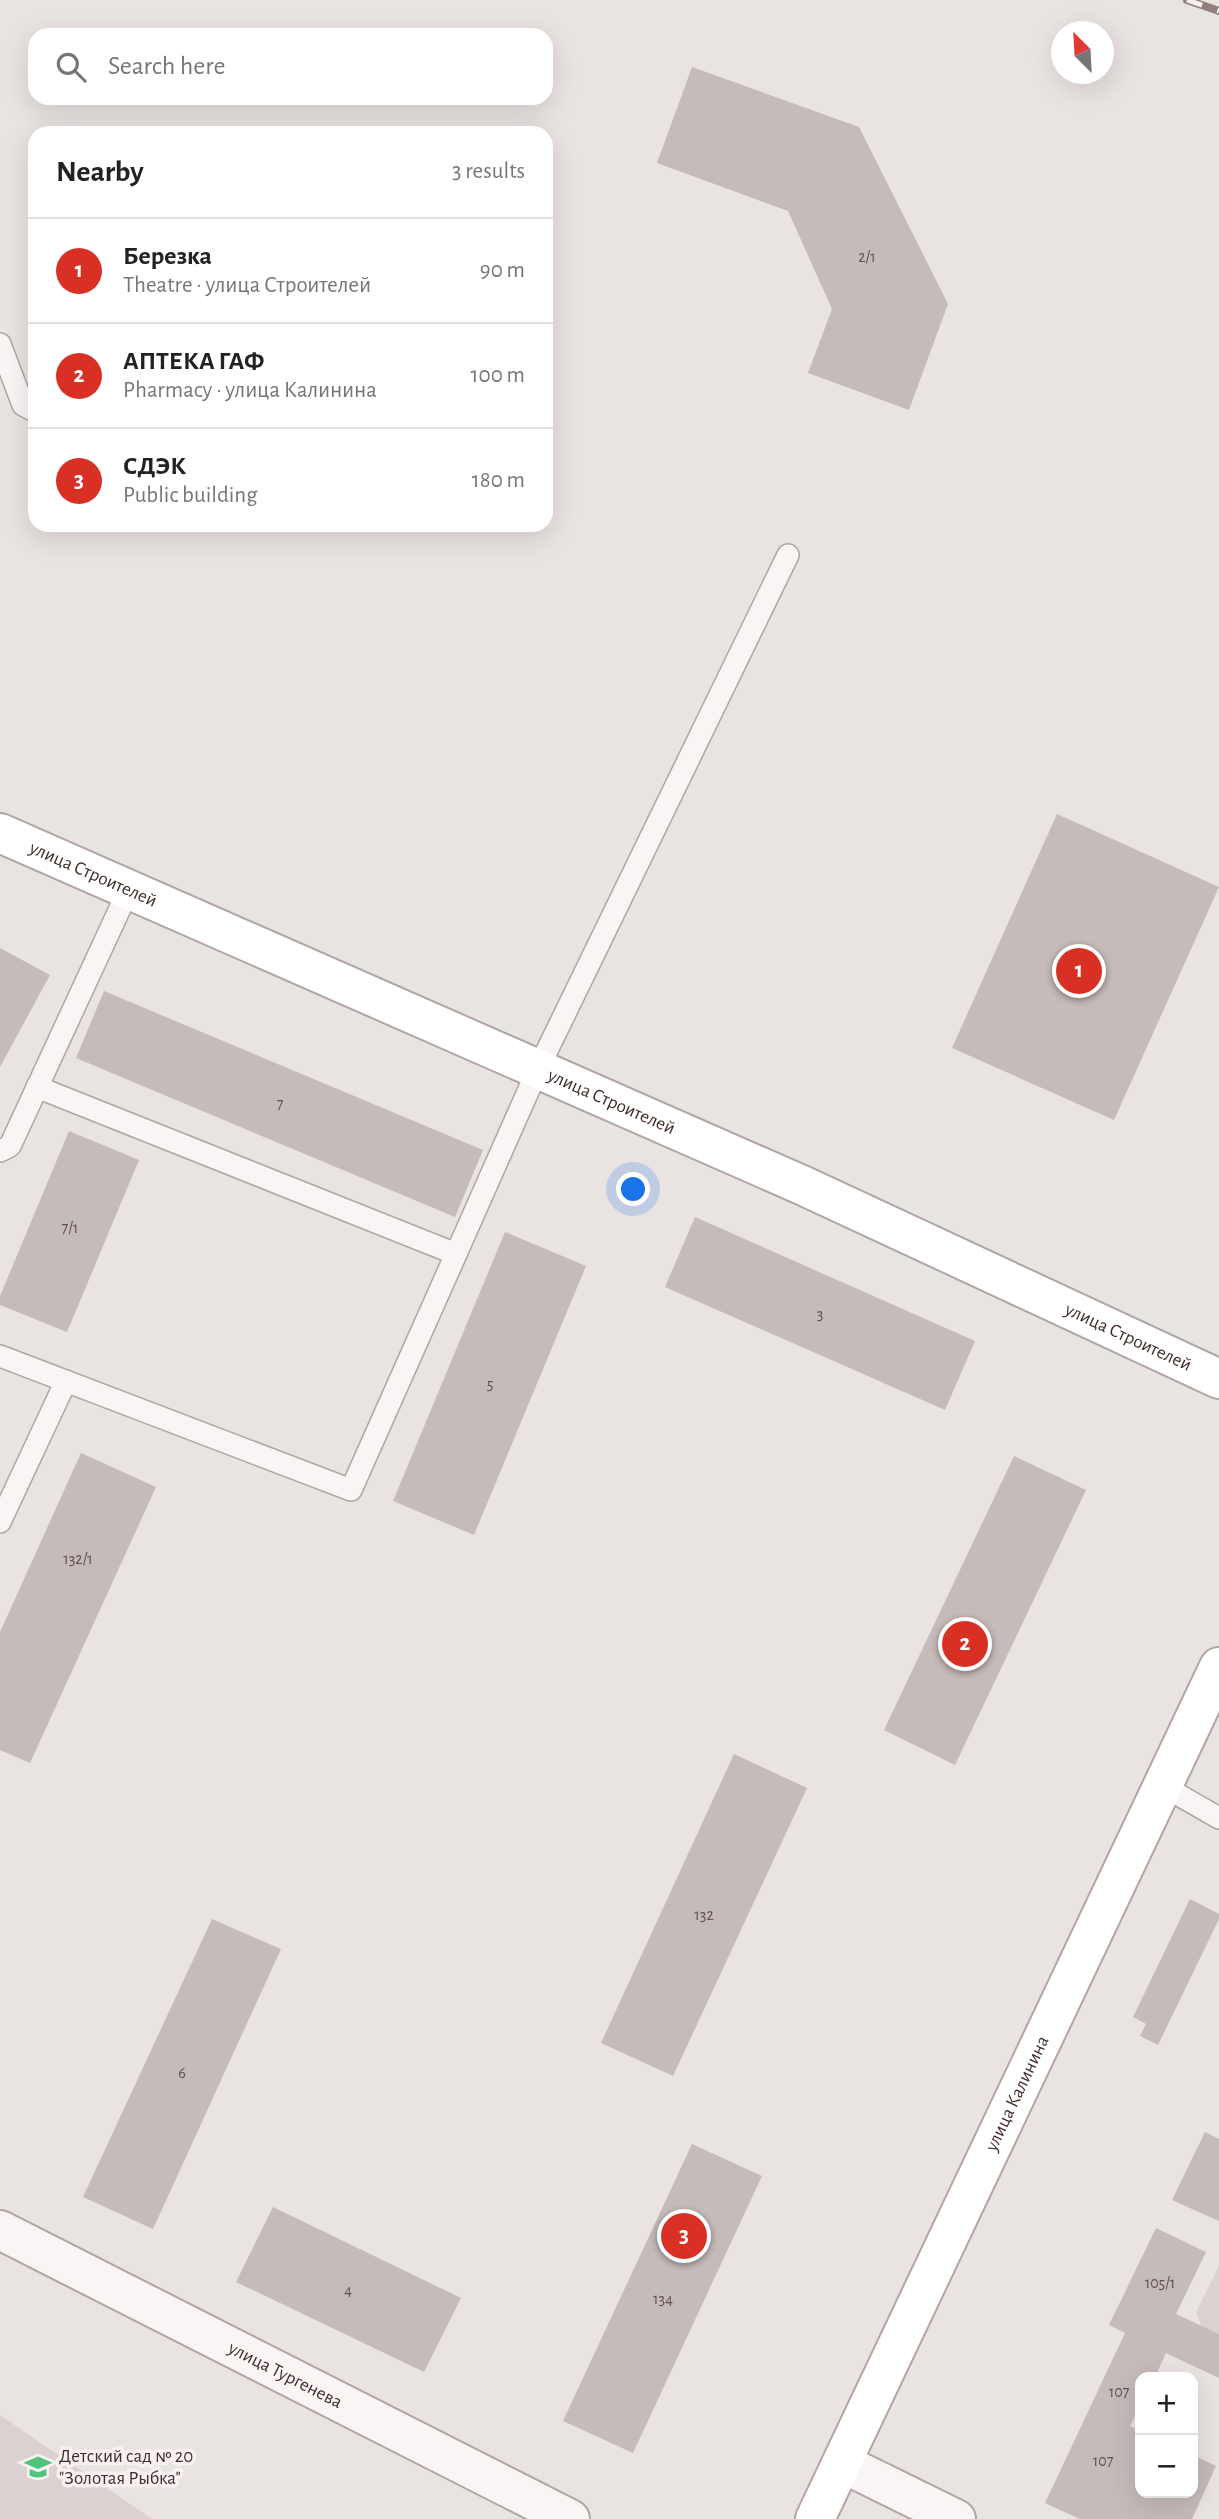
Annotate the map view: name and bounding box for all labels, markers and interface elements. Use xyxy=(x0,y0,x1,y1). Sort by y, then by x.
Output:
north arrow xyxy=(1051,21,1114,84)
search box xyxy=(28,28,553,105)
icon: search xyxy=(52,48,90,86)
text: Search here xyxy=(108,53,226,79)
text: Nearby xyxy=(56,157,144,187)
text: 3 results xyxy=(452,160,525,183)
text: Березка xyxy=(123,243,212,269)
house number: 2/1 xyxy=(858,249,876,265)
text: 1 xyxy=(75,259,83,282)
text: 90 m xyxy=(480,259,525,282)
text: Theatre · улица Строителей xyxy=(123,274,371,297)
text: АПТЕКА ГАФ xyxy=(123,348,264,374)
text: 2 xyxy=(74,364,84,387)
text: 100 m xyxy=(471,364,525,387)
text: Pharmacy · улица Калинина xyxy=(123,379,377,402)
text: СДЭК xyxy=(123,453,186,479)
text: 3 xyxy=(74,469,84,492)
text: 180 m xyxy=(472,469,525,492)
text: Public building xyxy=(123,484,257,507)
street label: улица Строителей xyxy=(26,837,160,910)
pin: 1 xyxy=(1056,945,1102,997)
street label: улица Строителей xyxy=(544,1065,678,1138)
house number: 7 xyxy=(277,1096,284,1112)
your location xyxy=(616,1172,650,1206)
house number: 7/1 xyxy=(62,1220,78,1236)
street label: улица Строителей xyxy=(1061,1299,1195,1374)
house number: 3 xyxy=(817,1306,823,1322)
house number: 5 xyxy=(487,1376,493,1392)
house number: 132/1 xyxy=(63,1551,93,1567)
pin: 2 xyxy=(942,1618,988,1670)
house number: 132 xyxy=(694,1907,714,1923)
street label: улица Калинина xyxy=(981,2032,1052,2155)
house number: 6 xyxy=(178,2065,186,2081)
pin: 3 xyxy=(661,2210,707,2262)
house number: 105/1 xyxy=(1145,2275,1175,2291)
house number: 4 xyxy=(344,2282,352,2298)
house number: 134 xyxy=(653,2291,673,2307)
street label: улица Тургенева xyxy=(224,2338,346,2412)
map controls xyxy=(1135,2372,1198,2498)
button: + xyxy=(1135,2372,1198,2435)
house number: 107 xyxy=(1109,2384,1130,2400)
button: − xyxy=(1135,2435,1198,2498)
place label: Детский сад № 20 "Золотая Рыбка" xyxy=(59,2447,193,2488)
school or university icon: Детский сад № 20 "Золотая Рыбка" xyxy=(23,2452,53,2482)
house number: 107 xyxy=(1093,2453,1114,2469)

